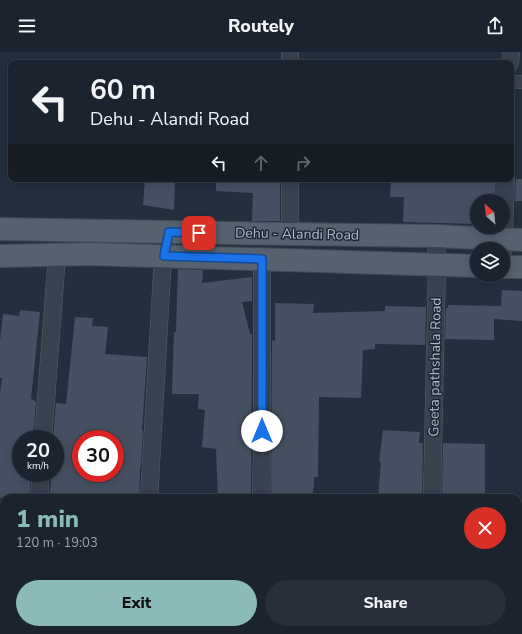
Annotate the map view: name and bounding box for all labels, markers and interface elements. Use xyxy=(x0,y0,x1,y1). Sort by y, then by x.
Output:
text: Routely xyxy=(228,14,294,38)
icon: menu xyxy=(16,15,38,37)
icon: share xyxy=(484,15,506,37)
text: 60 m xyxy=(90,71,156,109)
icon: left xyxy=(24,76,76,128)
text: Dehu - Alandi Road xyxy=(90,107,250,131)
icon: left xyxy=(208,152,230,174)
icon: ahead xyxy=(250,152,272,174)
icon: right xyxy=(292,152,314,174)
north arrow xyxy=(470,194,510,234)
map controls xyxy=(470,194,510,282)
pin xyxy=(182,216,216,250)
icon: arrive xyxy=(188,222,210,244)
street label: Dehu - Alandi Road xyxy=(235,223,359,245)
button: layers xyxy=(470,242,510,282)
street label: Geeta pathshala Road xyxy=(424,297,446,437)
position arrow xyxy=(241,410,283,452)
speed limit sign: 30 xyxy=(72,430,124,482)
text: 20 xyxy=(26,437,50,464)
text: km/h xyxy=(27,459,49,473)
text: 1 min xyxy=(16,503,79,535)
button: close xyxy=(464,507,506,549)
text: 120 m · 19:03 xyxy=(16,534,98,552)
button: Exit xyxy=(16,580,257,626)
button: Share xyxy=(265,580,506,626)

